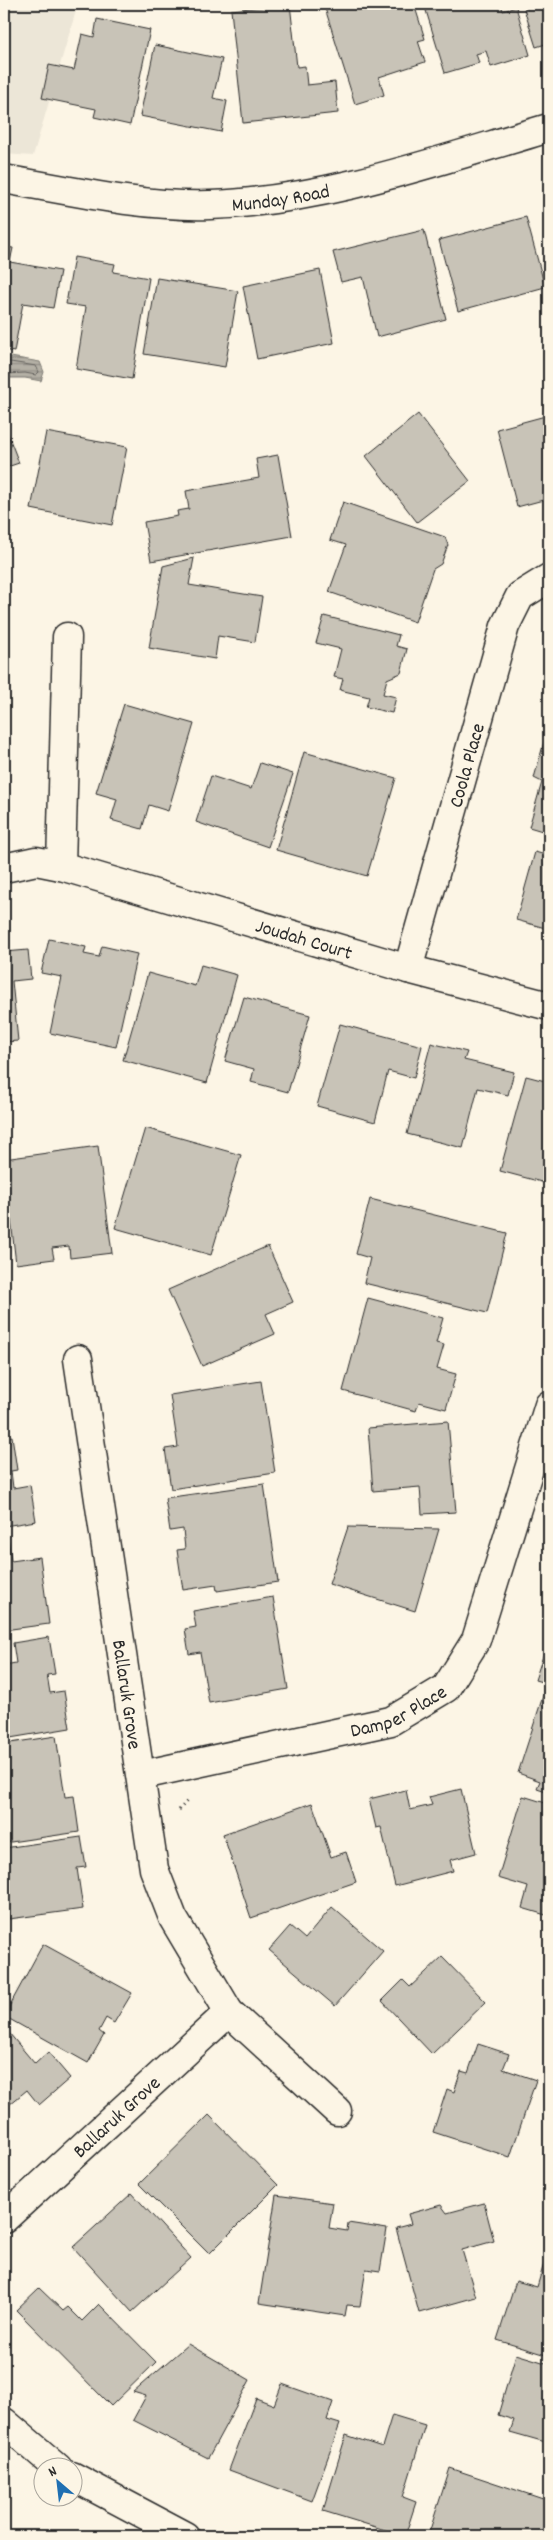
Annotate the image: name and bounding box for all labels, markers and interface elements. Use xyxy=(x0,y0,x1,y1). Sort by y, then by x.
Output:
street label: Munday Road xyxy=(231,179,333,221)
street label: Coola Place xyxy=(443,720,494,811)
street label: Joudah Court xyxy=(252,913,355,969)
street label: Ballaruk Grove xyxy=(103,1638,147,1752)
street label: Damper Place xyxy=(348,1680,453,1746)
street label: Ballaruk Grove xyxy=(68,2071,168,2166)
north arrow xyxy=(32,2458,82,2508)
text: N xyxy=(45,2462,61,2483)

